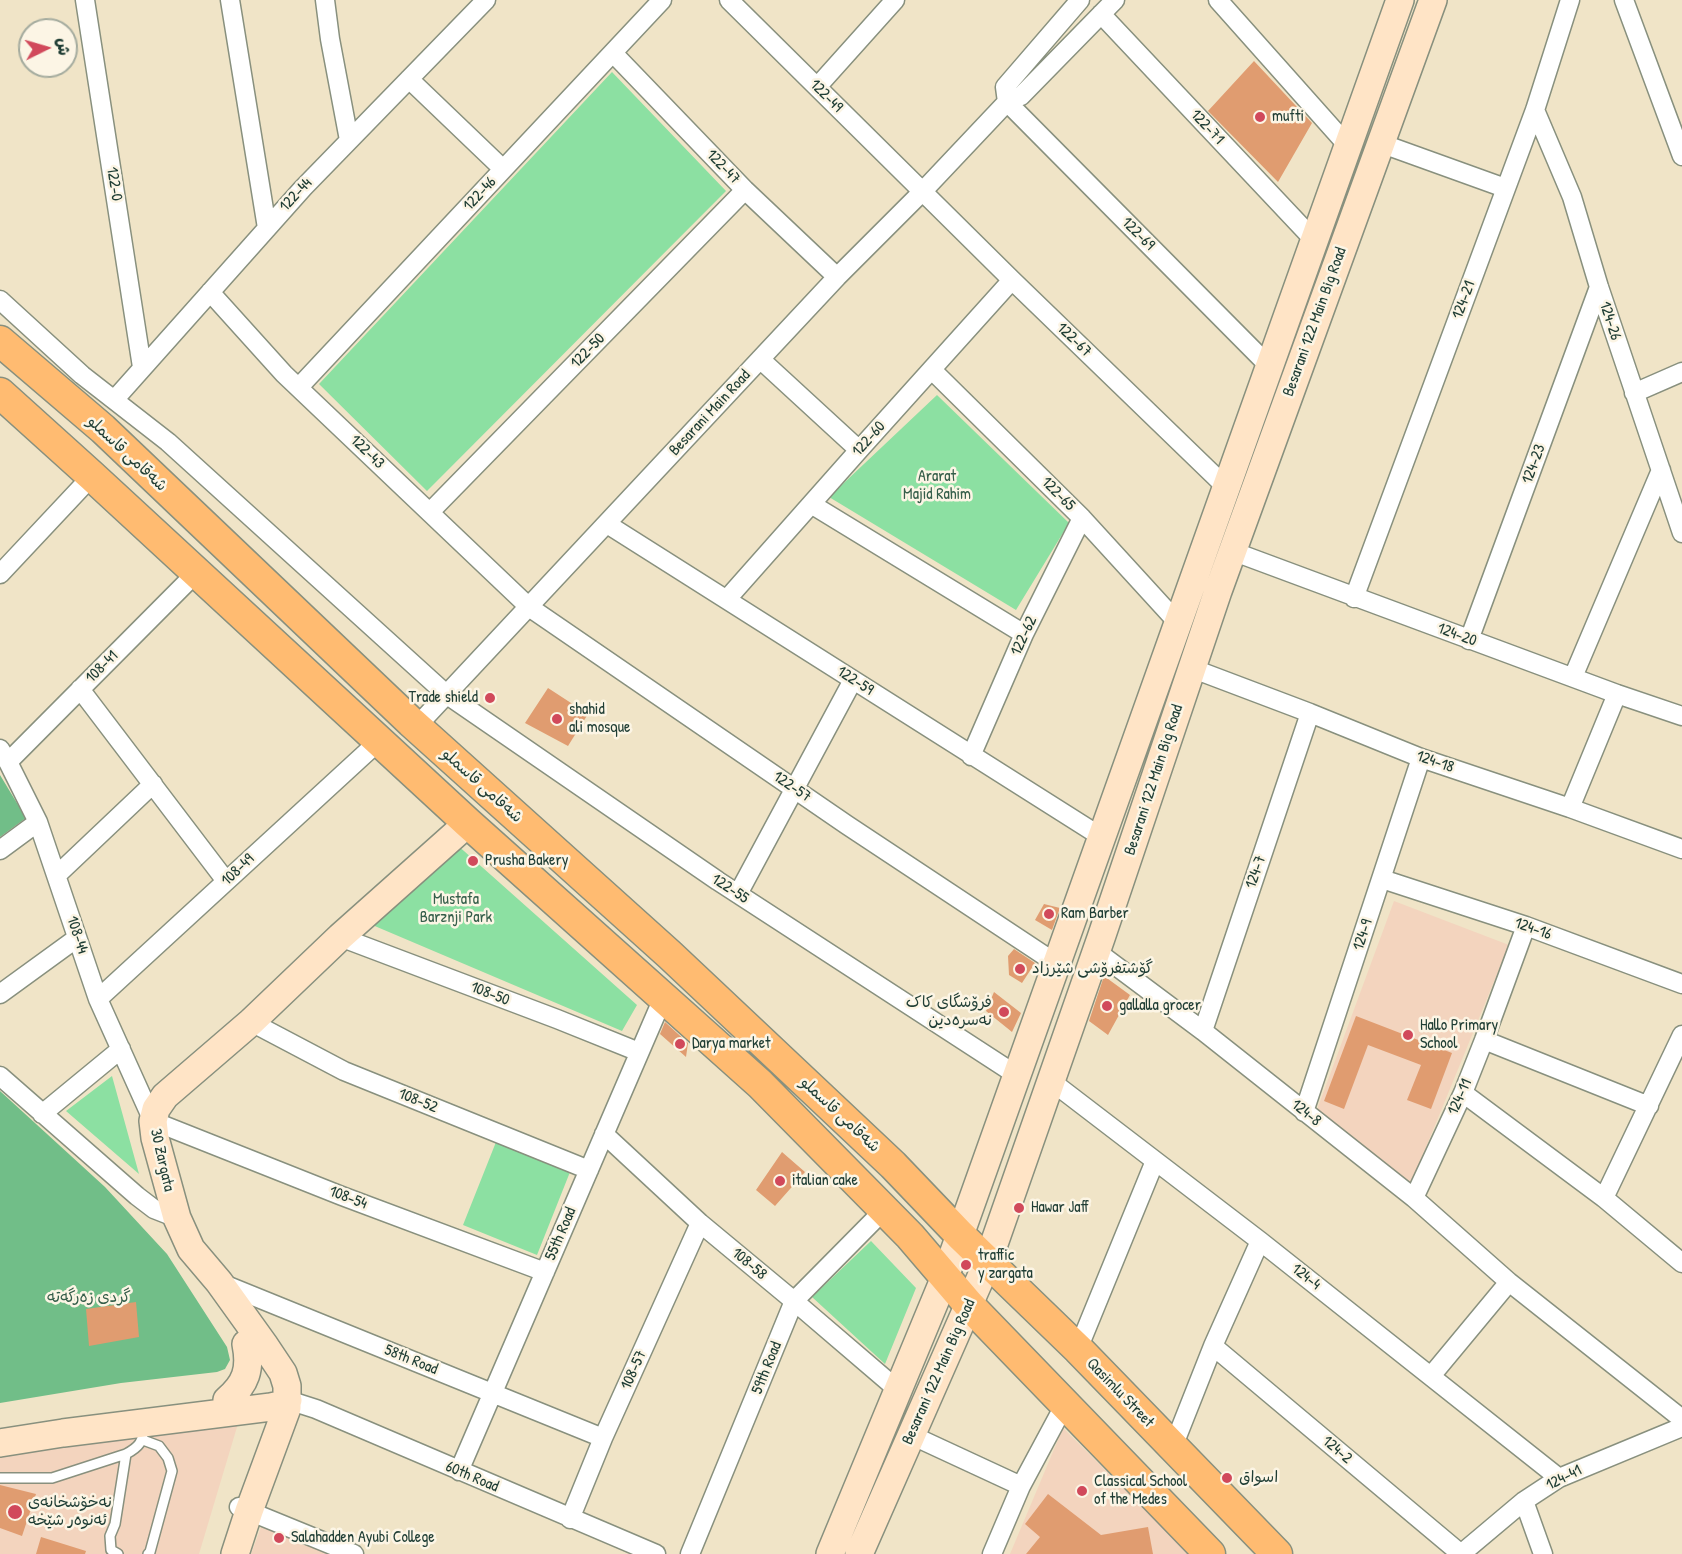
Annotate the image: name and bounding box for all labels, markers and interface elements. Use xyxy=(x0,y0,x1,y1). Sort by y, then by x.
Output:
north arrow xyxy=(18,18,78,78)
text: ش xyxy=(52,37,76,56)
street label: 122-49 xyxy=(805,75,847,117)
street label: 122-71 xyxy=(1186,105,1228,149)
place label: mufti xyxy=(1272,107,1304,127)
marker: mufti xyxy=(1253,110,1267,124)
street label: 122-47 xyxy=(702,146,744,188)
street label: 122-0 xyxy=(102,166,126,202)
street label: 122-46 xyxy=(459,173,501,215)
street label: 122-44 xyxy=(276,174,316,216)
street label: 122-69 xyxy=(1117,213,1159,255)
street label: Besarani 122 Main Big Road xyxy=(1279,245,1351,399)
street label: 124-21 xyxy=(1448,278,1480,322)
street label: 124-26 xyxy=(1595,299,1625,343)
street label: 122-67 xyxy=(1052,319,1096,361)
street label: 122-50 xyxy=(567,330,609,372)
street label: Besarani Main Road xyxy=(665,366,755,460)
street label: شەقامی قاسملو xyxy=(83,412,171,496)
street label: 122-60 xyxy=(848,417,890,461)
street label: 122-43 xyxy=(346,431,388,473)
street label: 124-23 xyxy=(1518,442,1550,486)
park label: Ararat Majid Rahim xyxy=(903,467,971,505)
street label: 122-65 xyxy=(1037,473,1079,515)
street label: 122-62 xyxy=(1007,613,1041,659)
street label: 124-20 xyxy=(1435,619,1479,651)
street label: 108-41 xyxy=(82,647,122,687)
street label: 122-59 xyxy=(833,662,877,700)
place label: Trade shield xyxy=(408,688,478,708)
marker: Trade shield xyxy=(483,691,497,705)
place label: shahid ali mosque xyxy=(569,700,630,738)
street label: Besarani 122 Main Big Road xyxy=(1121,702,1187,858)
marker: shahid ali mosque xyxy=(550,712,564,726)
street label: شەقامی قاسملو xyxy=(438,745,526,827)
street label: 124-18 xyxy=(1414,747,1456,777)
street label: 122-57 xyxy=(769,767,815,807)
street label: 108-49 xyxy=(217,850,259,890)
place label: Prusha Bakery xyxy=(485,851,568,871)
street label: 124-7 xyxy=(1241,853,1271,891)
marker: Prusha Bakery xyxy=(466,854,480,868)
street label: 122-55 xyxy=(708,870,752,908)
park label: Mustafa Barznji Park xyxy=(420,890,492,928)
place label: Ram Barber xyxy=(1061,904,1129,924)
marker: Ram Barber xyxy=(1042,907,1056,921)
street label: 108-44 xyxy=(62,914,92,956)
street label: 124-16 xyxy=(1512,914,1554,944)
street label: 124-9 xyxy=(1349,917,1377,953)
place label: گۆشتفرۆشی شێرزاد xyxy=(1032,959,1153,979)
marker: گۆشتفرۆشی شێرزاد xyxy=(1013,962,1027,976)
street label: 108-50 xyxy=(468,978,512,1010)
place label: فرۆشگای کاک نەسرەدین xyxy=(906,993,992,1031)
place label: gallalla grocer xyxy=(1119,996,1201,1016)
marker: gallalla grocer xyxy=(1100,999,1114,1013)
marker: فرۆشگای کاک نەسرەدین xyxy=(997,1005,1011,1019)
place label: Hallo Primary School xyxy=(1420,1016,1498,1054)
marker: Hallo Primary School xyxy=(1401,1028,1415,1042)
place label: Darya market xyxy=(692,1034,771,1054)
marker: Darya market xyxy=(673,1037,687,1051)
street label: شەقامی قاسملو xyxy=(796,1073,884,1157)
street label: 124-11 xyxy=(1444,1076,1476,1118)
street label: 108-52 xyxy=(396,1084,440,1118)
street label: 124-8 xyxy=(1287,1095,1325,1131)
street label: 30 Zargata xyxy=(145,1127,179,1193)
place label: italian cake xyxy=(792,1171,858,1191)
marker: italian cake xyxy=(773,1174,787,1188)
street label: 108-54 xyxy=(326,1182,370,1214)
place label: Hawar Jaff xyxy=(1031,1198,1089,1218)
marker: Hawar Jaff xyxy=(1012,1201,1026,1215)
street label: 55th Road xyxy=(541,1205,581,1263)
street label: 108-58 xyxy=(727,1244,771,1284)
place label: traffic y zargata xyxy=(978,1246,1033,1284)
marker: traffic y zargata xyxy=(959,1258,973,1272)
street label: 124-4 xyxy=(1288,1260,1324,1294)
park label: گردی زەرگەتە xyxy=(47,1288,131,1308)
street label: Besarani 122 Main Big Road xyxy=(898,1296,980,1448)
street label: 59th Road xyxy=(748,1339,786,1397)
street label: 58th Road xyxy=(382,1341,440,1379)
street label: 108-57 xyxy=(617,1347,651,1393)
street label: Qasimlu Street xyxy=(1082,1354,1158,1432)
street label: 124-2 xyxy=(1318,1432,1356,1468)
street label: 60th Road xyxy=(443,1457,501,1497)
street label: 124-41 xyxy=(1543,1461,1585,1495)
place label: اسواق xyxy=(1239,1468,1278,1488)
marker: اسواق xyxy=(1220,1471,1234,1485)
place label: Classical School of the Medes xyxy=(1094,1472,1187,1510)
marker: Classical School of the Medes xyxy=(1075,1484,1089,1498)
place label: نەخۆشخانەی ئەنوەر شێخە xyxy=(28,1493,112,1531)
marker: نەخۆشخانەی ئەنوەر شێخە xyxy=(6,1503,24,1521)
place label: Salahadden Ayubi College xyxy=(291,1528,435,1548)
marker: Salahadden Ayubi College xyxy=(272,1531,286,1545)

